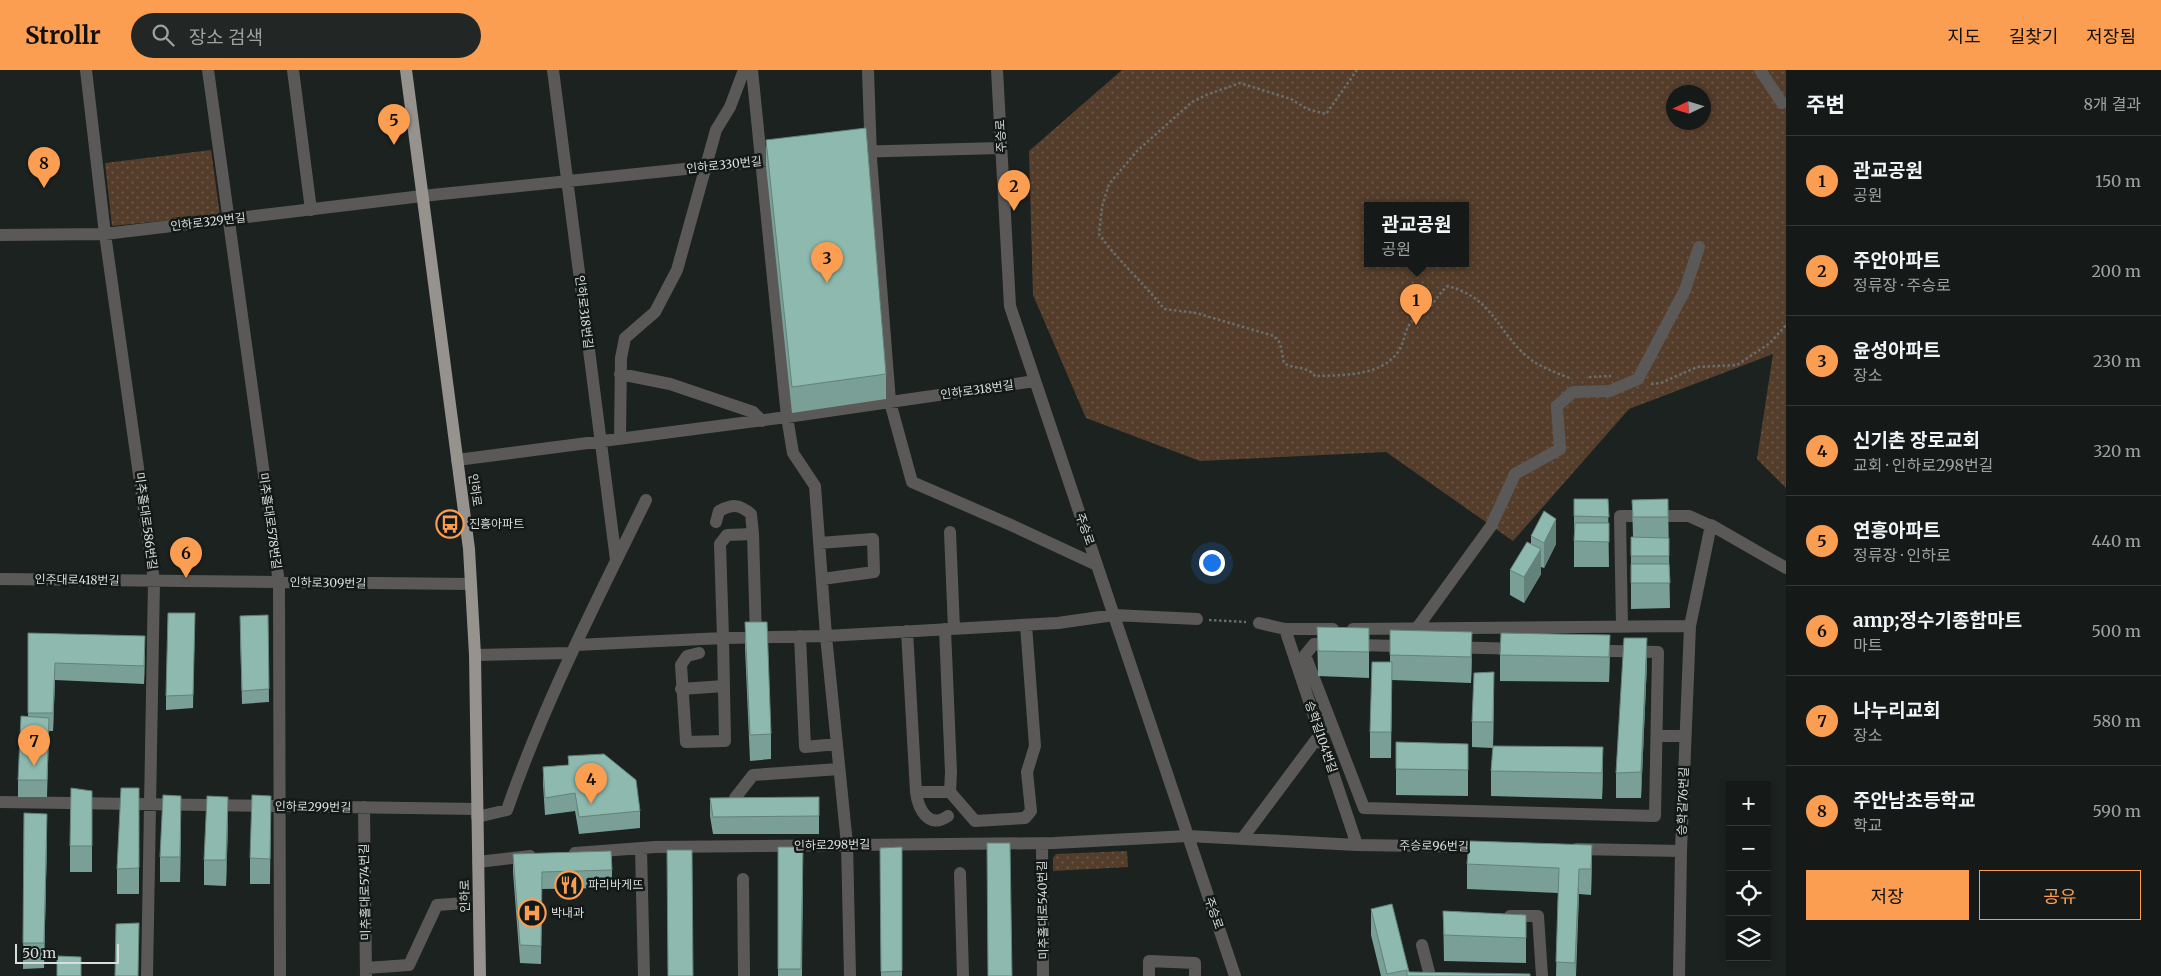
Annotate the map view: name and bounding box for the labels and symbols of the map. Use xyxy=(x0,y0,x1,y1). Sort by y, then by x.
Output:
north arrow xyxy=(1666,85,1711,130)
pin: 5 xyxy=(378,104,410,145)
street label: 주승로 xyxy=(992,119,1009,153)
pin: 8 xyxy=(28,147,60,188)
street label: 인하로330번길 xyxy=(685,153,763,176)
pin: 2 xyxy=(998,170,1030,211)
street label: 인하로329번길 xyxy=(169,209,246,234)
pin: 3 xyxy=(811,242,843,283)
street label: 인하로318번길 xyxy=(573,274,596,349)
pin: 1 xyxy=(1400,284,1432,325)
street label: 인하로318번길 xyxy=(939,377,1015,402)
street label: 미추홀대로586번길 xyxy=(132,471,161,571)
street label: 미추홀대로578번길 xyxy=(256,472,285,570)
street label: 인하로 xyxy=(466,472,485,507)
bus stop icon: 진흥아파트 xyxy=(435,509,465,539)
street label: 주승로 xyxy=(1073,511,1098,547)
place label: 진흥아파트 xyxy=(469,516,524,531)
pin: 6 xyxy=(170,537,202,578)
your location xyxy=(1199,550,1225,576)
street label: 인주대로418번길 xyxy=(34,571,120,588)
street label: 인하로309번길 xyxy=(289,574,367,591)
street label: 승학길104번길 xyxy=(1302,699,1341,775)
pin: 7 xyxy=(18,725,50,766)
pin: 4 xyxy=(575,763,607,804)
street label: 승학길76번길 xyxy=(1674,766,1691,836)
street label: 인하로299번길 xyxy=(275,798,351,815)
street label: 인하로298번길 xyxy=(794,836,870,853)
street label: 주승로96번길 xyxy=(1399,837,1469,854)
street label: 미추홀대로574번길 xyxy=(356,843,373,941)
street label: 미추홀대로540번길 xyxy=(1034,860,1051,960)
restaurant icon: 파리바게뜨 xyxy=(554,870,584,900)
place label: 파리바게뜨 xyxy=(588,877,643,892)
street label: 인하로 xyxy=(457,879,472,913)
street label: 주승로 xyxy=(1202,895,1227,931)
hospital icon: 박내과 xyxy=(517,898,547,928)
place label: 박내과 xyxy=(551,905,584,920)
scale bar xyxy=(15,941,119,964)

